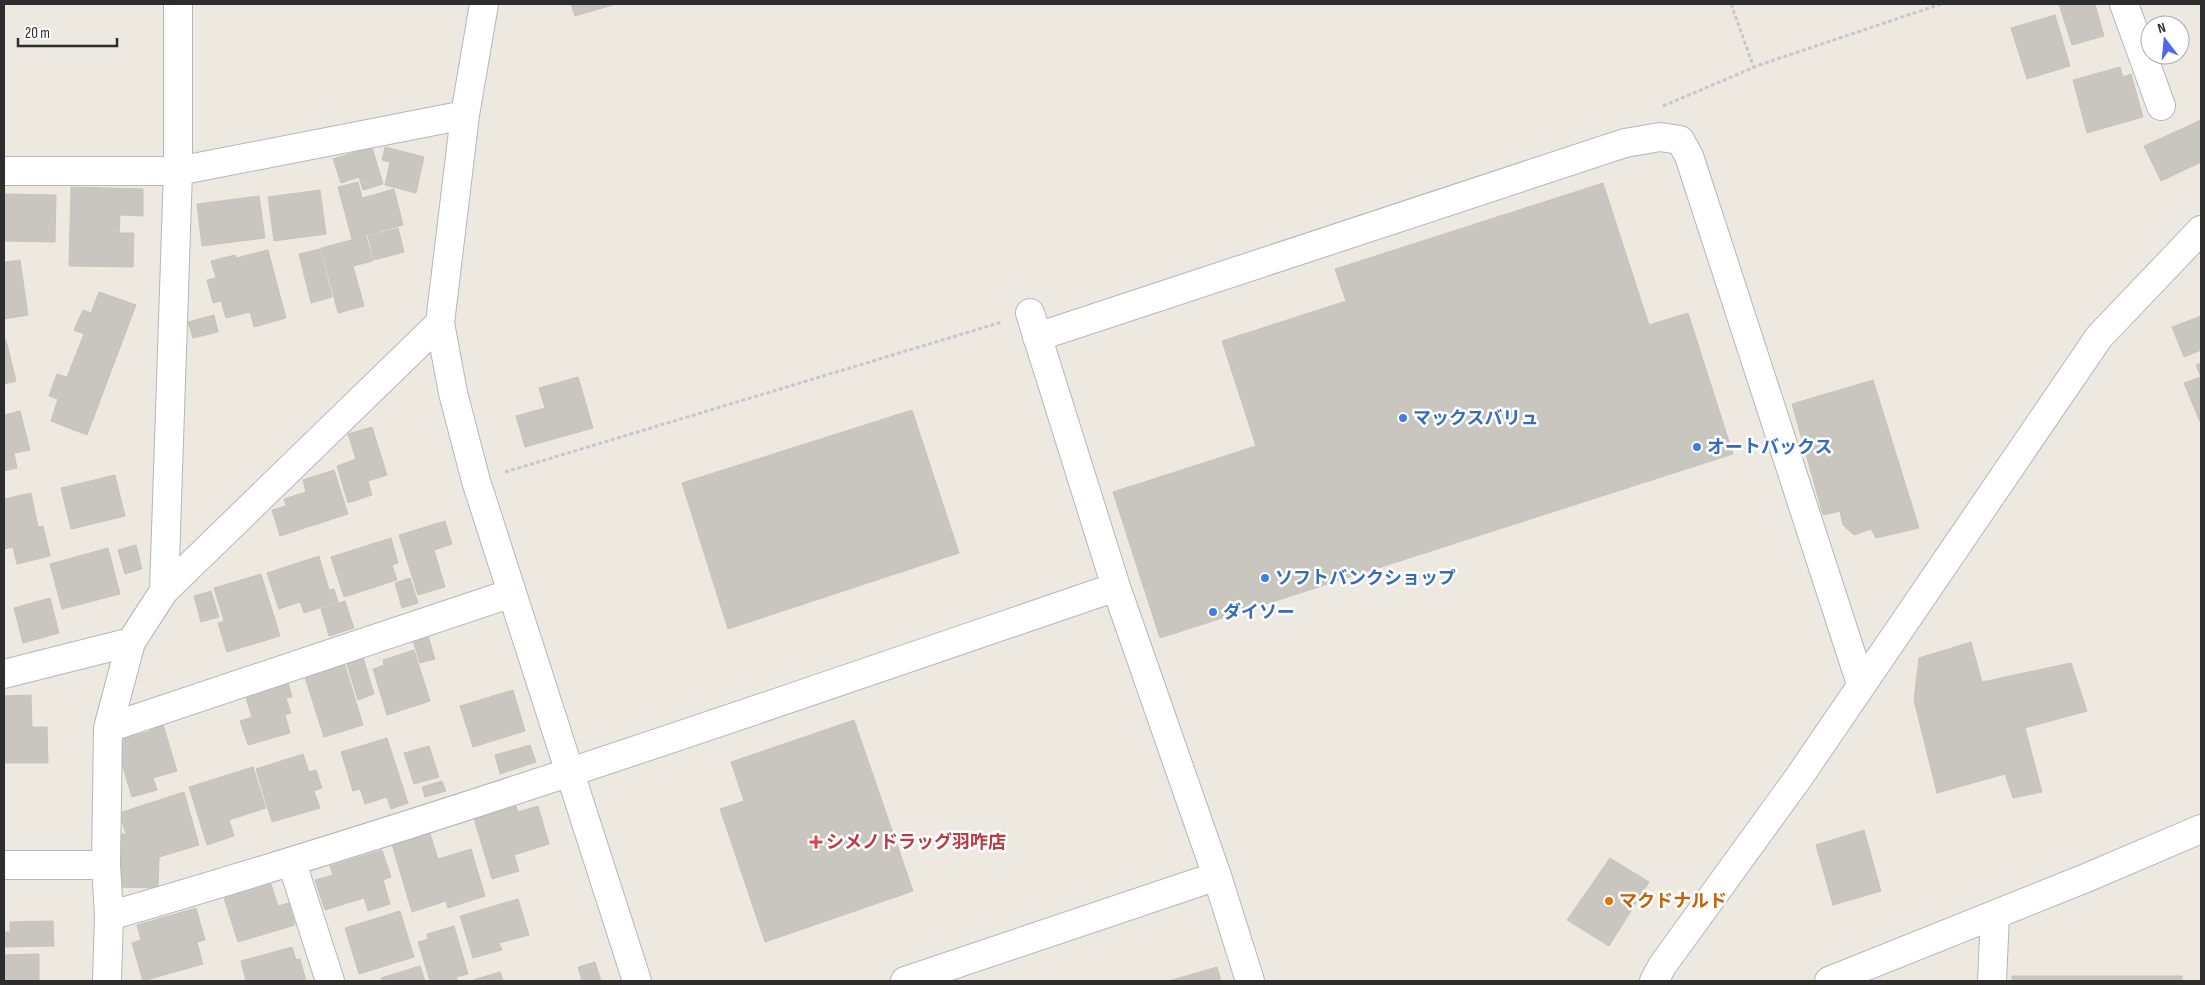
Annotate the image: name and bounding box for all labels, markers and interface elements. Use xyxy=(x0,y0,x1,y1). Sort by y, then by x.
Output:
scale bar xyxy=(18,15,116,47)
north arrow xyxy=(2140,15,2190,65)
text: N xyxy=(2156,19,2167,37)
text: 20 m xyxy=(25,24,50,43)
place label: マックスバリュ xyxy=(1413,408,1538,429)
marker: マックスバリュ xyxy=(1397,412,1409,424)
place label: オートバックス xyxy=(1707,437,1832,458)
marker: オートバックス xyxy=(1691,441,1703,453)
place label: ソフトバンクショップ xyxy=(1275,568,1456,589)
marker: ソフトバンクショップ xyxy=(1259,572,1271,584)
place label: ダイソー xyxy=(1223,602,1295,623)
marker: ダイソー xyxy=(1207,606,1219,618)
place label: シメノドラッグ羽咋店 xyxy=(826,832,1006,853)
marker: シメノドラッグ羽咋店 xyxy=(810,836,822,848)
place label: マクドナルド xyxy=(1619,891,1727,912)
marker: マクドナルド xyxy=(1603,895,1615,907)

